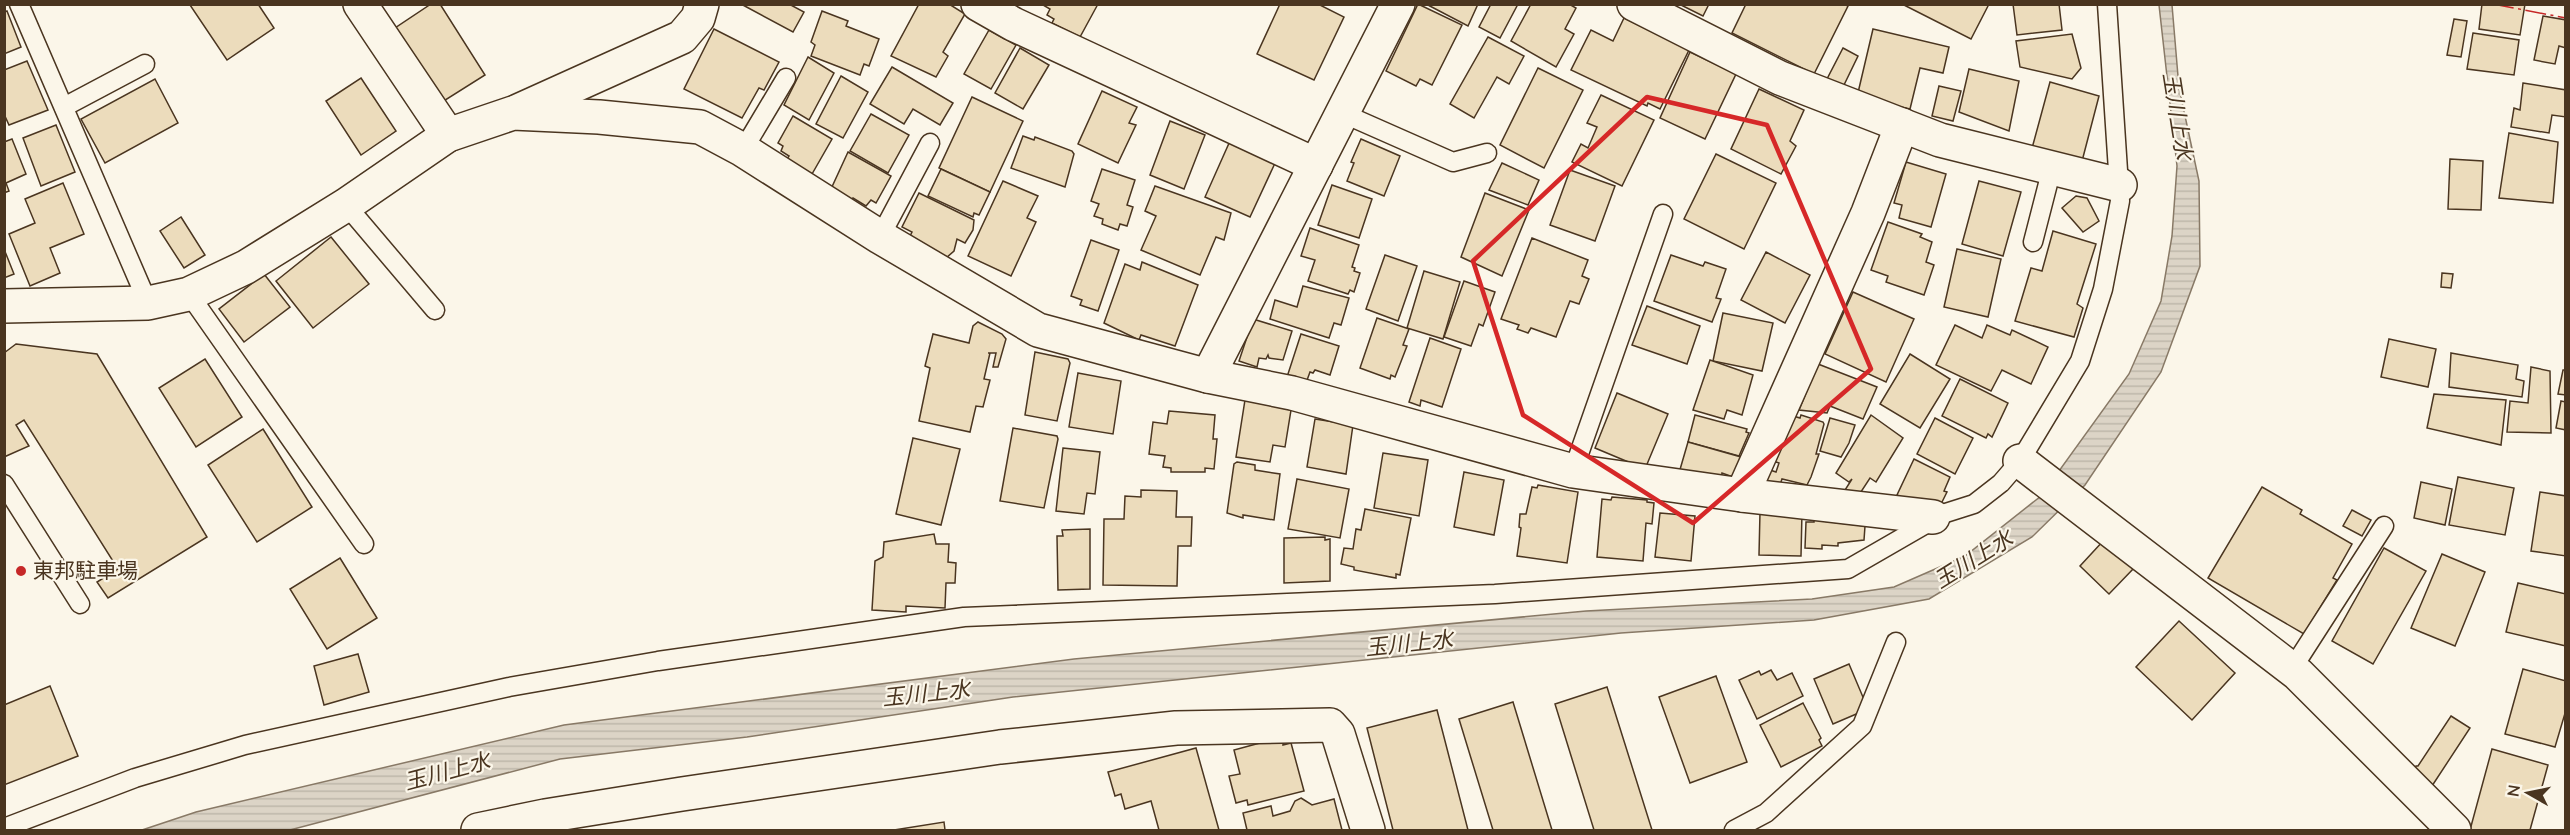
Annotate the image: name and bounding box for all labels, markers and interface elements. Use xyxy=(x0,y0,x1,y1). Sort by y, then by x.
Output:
water label: 玉川上水 xyxy=(2155,70,2199,164)
water label: 玉川上水 xyxy=(1928,523,2020,596)
place label: 東邦駐車場 xyxy=(33,557,138,585)
marker: 東邦駐車場 xyxy=(14,564,28,578)
water label: 玉川上水 xyxy=(1364,624,1456,664)
water label: 玉川上水 xyxy=(881,674,973,714)
water label: 玉川上水 xyxy=(401,746,496,798)
north arrow xyxy=(2498,763,2558,823)
text: N xyxy=(2502,783,2526,798)

